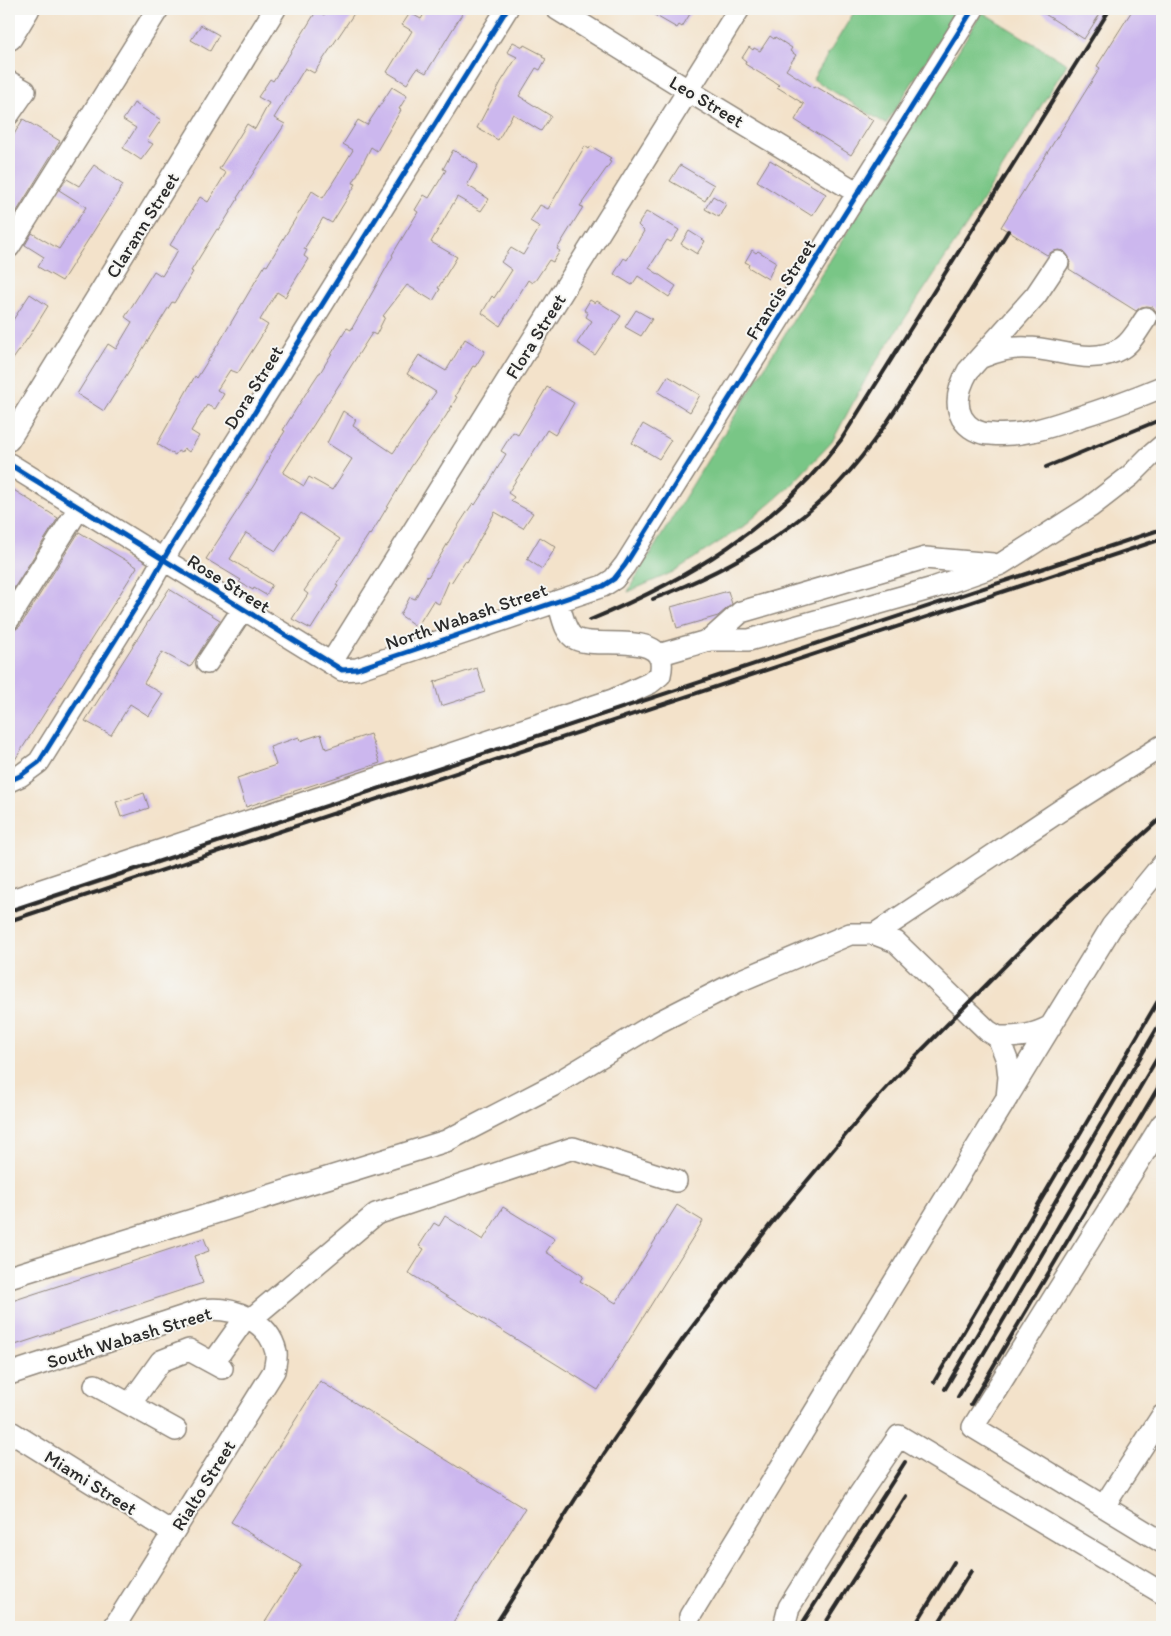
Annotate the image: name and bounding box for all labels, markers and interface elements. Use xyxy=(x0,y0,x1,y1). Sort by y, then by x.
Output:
street label: Leo Street xyxy=(665,70,748,133)
street label: Clarann Street xyxy=(101,168,184,282)
street label: Francis Street xyxy=(740,235,820,344)
street label: Flora Street xyxy=(500,289,571,383)
street label: Dora Street xyxy=(219,341,288,433)
street label: Rose Street xyxy=(183,549,274,618)
street label: North Wabash Street xyxy=(382,578,550,655)
street label: South Wabash Street xyxy=(44,1302,214,1373)
street label: Rialto Street xyxy=(166,1436,240,1535)
street label: Miami Street xyxy=(40,1445,141,1520)

